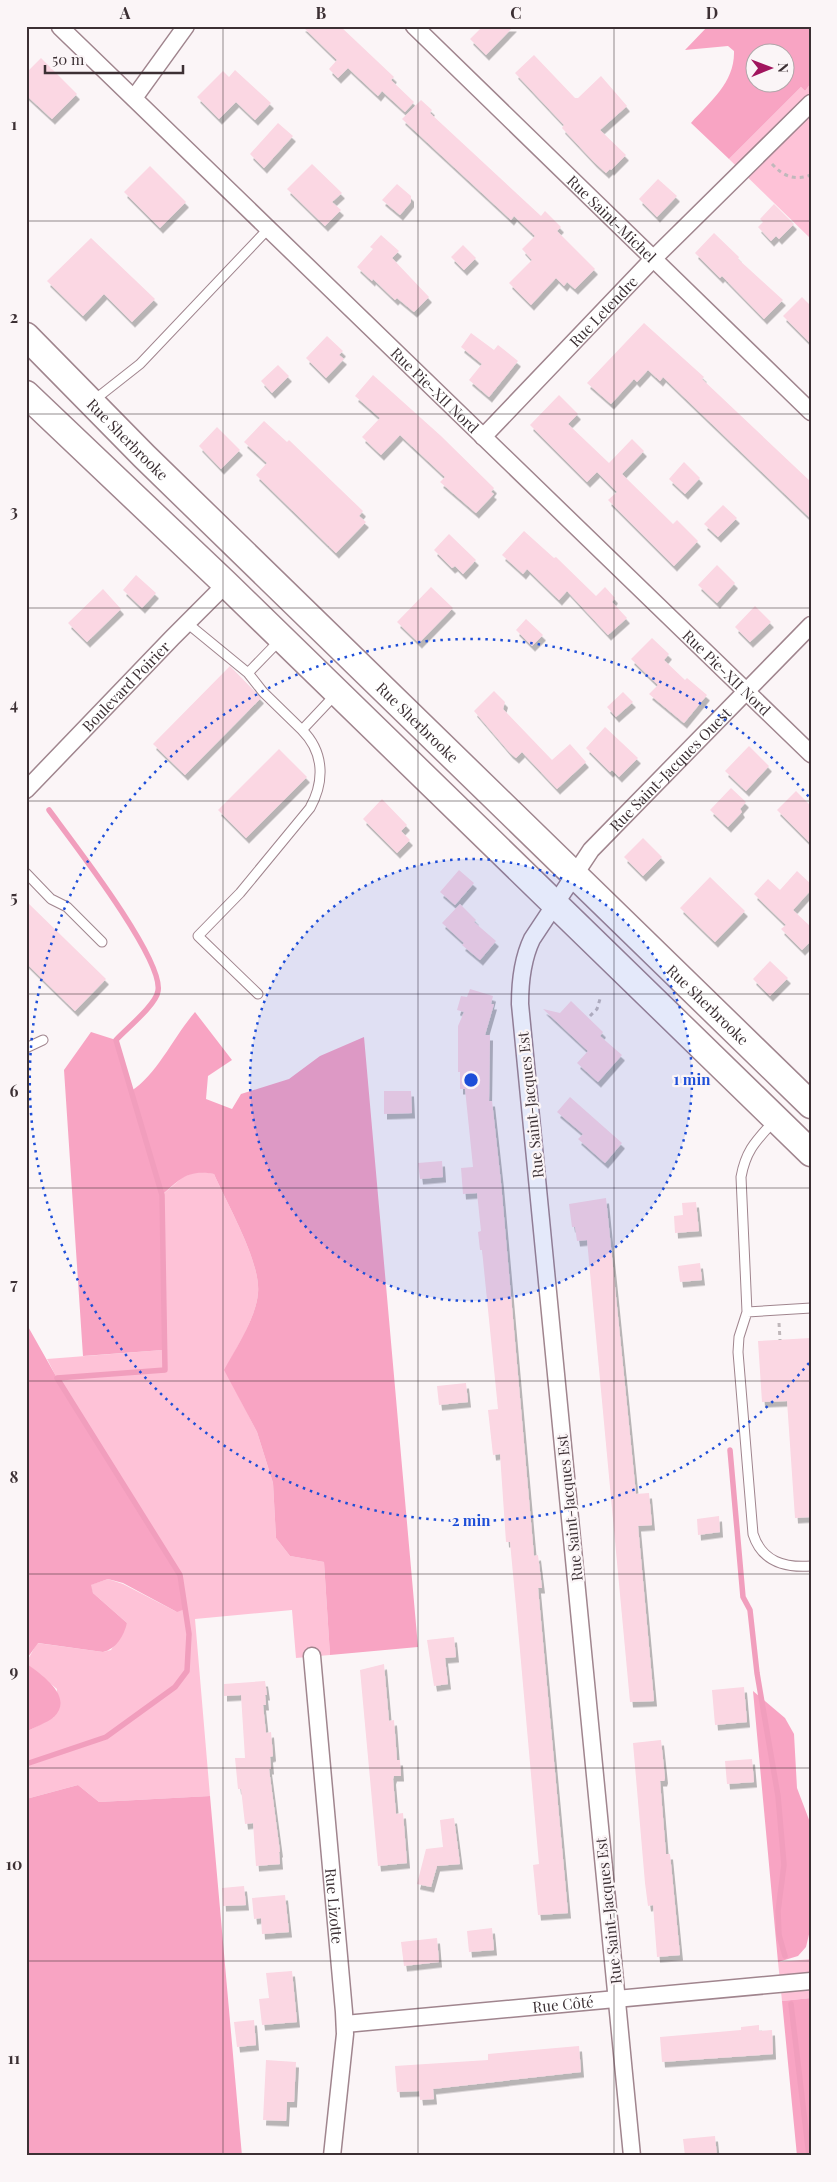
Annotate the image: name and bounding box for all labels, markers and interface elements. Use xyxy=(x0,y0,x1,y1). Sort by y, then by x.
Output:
text: A xyxy=(119,2,131,23)
text: B xyxy=(316,2,327,23)
text: C xyxy=(510,2,522,23)
text: D xyxy=(706,2,718,23)
scale bar xyxy=(45,42,182,74)
north arrow xyxy=(744,42,794,92)
text: 50 m xyxy=(52,49,85,69)
text: N xyxy=(774,63,793,73)
text: 1 xyxy=(11,113,17,134)
street label: Rue Saint-Michel xyxy=(563,170,661,266)
street label: Rue Letendre xyxy=(565,271,642,351)
text: 2 xyxy=(10,306,18,327)
street label: Rue Pie-XII Nord xyxy=(387,343,484,438)
street label: Rue Sherbrooke xyxy=(83,394,173,484)
text: 3 xyxy=(10,500,18,521)
street label: Rue Pie-XII Nord xyxy=(678,625,775,720)
street label: Boulevard Poirier xyxy=(78,636,174,736)
street label: Rue Sherbrooke xyxy=(372,678,463,767)
text: 4 xyxy=(10,693,18,714)
street label: Rue Saint-Jacques Ouest xyxy=(605,702,736,835)
text: 5 xyxy=(10,886,18,907)
street label: Rue Sherbrooke xyxy=(662,960,753,1049)
street label: Rue Saint-Jacques Est xyxy=(512,1030,548,1179)
text: 1 min xyxy=(674,1069,711,1089)
centre of rings xyxy=(462,1071,480,1089)
text: 6 xyxy=(10,1080,19,1101)
text: 7 xyxy=(10,1273,18,1294)
street label: Rue Saint-Jacques Est xyxy=(551,1433,587,1582)
text: 8 xyxy=(10,1466,19,1487)
text: 2 min xyxy=(452,1510,491,1530)
text: 9 xyxy=(10,1660,19,1681)
street label: Rue Saint-Jacques Est xyxy=(590,1836,626,1985)
text: 10 xyxy=(6,1853,22,1874)
street label: Rue Lizotte xyxy=(321,1867,348,1945)
street label: Rue Côté xyxy=(532,1991,594,2017)
text: 11 xyxy=(8,2047,20,2068)

